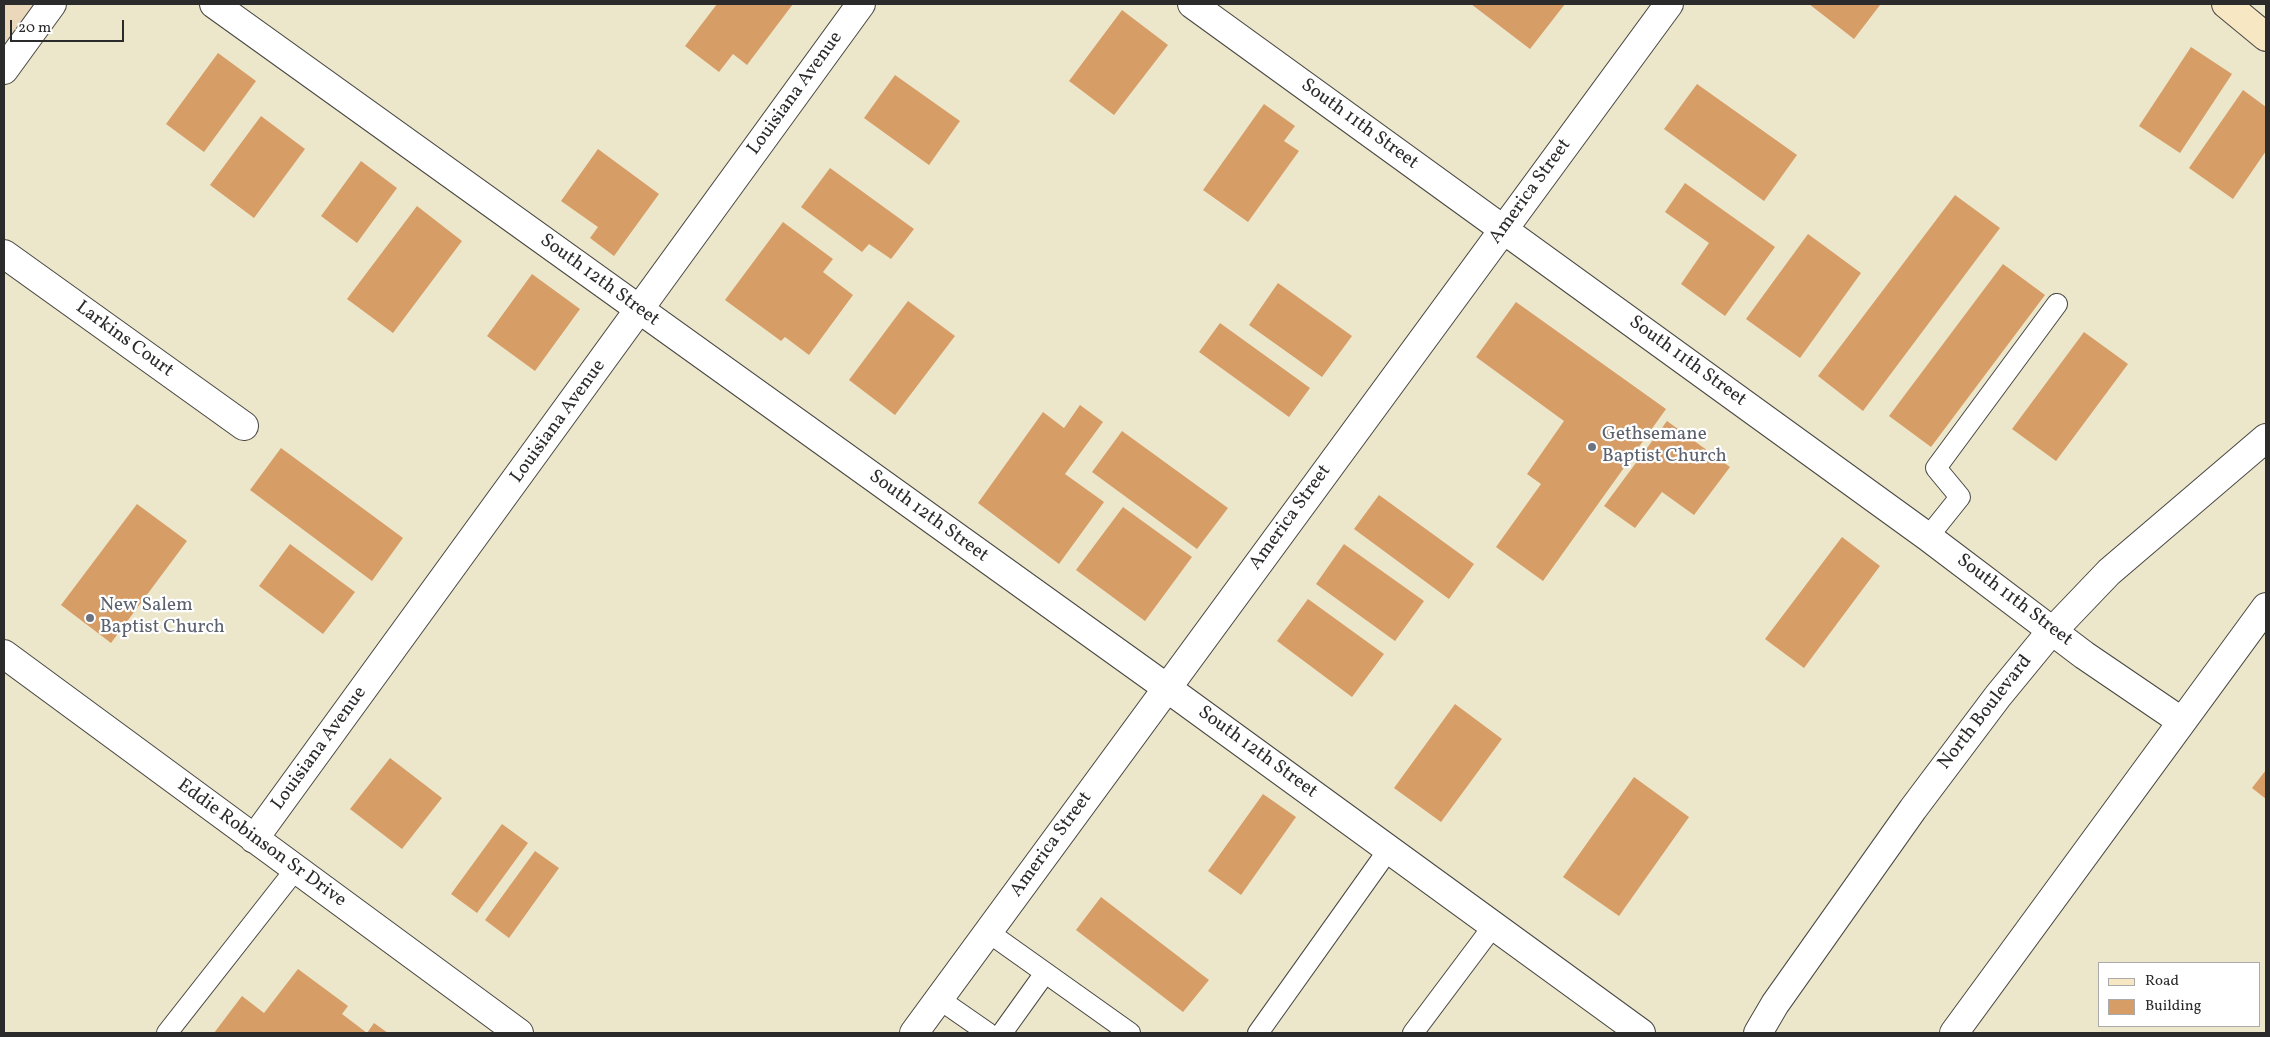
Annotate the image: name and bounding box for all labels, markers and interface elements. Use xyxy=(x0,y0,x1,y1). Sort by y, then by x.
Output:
scale bar xyxy=(12,10,126,42)
text: 20 m xyxy=(18,18,51,39)
street label: Louisiana Avenue xyxy=(744,28,848,160)
street label: South 11th Street xyxy=(1296,75,1422,175)
street label: America Street xyxy=(1485,135,1577,249)
street label: South 12th Street xyxy=(535,230,663,332)
street label: Larkins Court xyxy=(71,297,177,383)
street label: South 11th Street xyxy=(1624,312,1750,412)
street label: Louisiana Avenue xyxy=(507,356,611,488)
place label: Gethsemane Baptist Church xyxy=(1602,425,1727,469)
marker: Gethsemane Baptist Church xyxy=(1586,441,1598,453)
street label: America Street xyxy=(1245,461,1337,575)
street label: South 12th Street xyxy=(864,466,992,568)
street label: South 11th Street xyxy=(1951,550,2077,652)
place label: New Salem Baptist Church xyxy=(100,596,225,640)
marker: New Salem Baptist Church xyxy=(84,612,96,624)
street label: North Boulevard xyxy=(1934,651,2038,775)
street label: Louisiana Avenue xyxy=(268,683,372,815)
street label: South 12th Street xyxy=(1193,702,1321,804)
street label: Eddie Robinson Sr Drive xyxy=(172,775,350,913)
street label: America Street xyxy=(1006,788,1098,902)
legend xyxy=(2098,962,2260,1027)
text: Road xyxy=(2145,971,2179,992)
text: Building xyxy=(2145,996,2201,1017)

